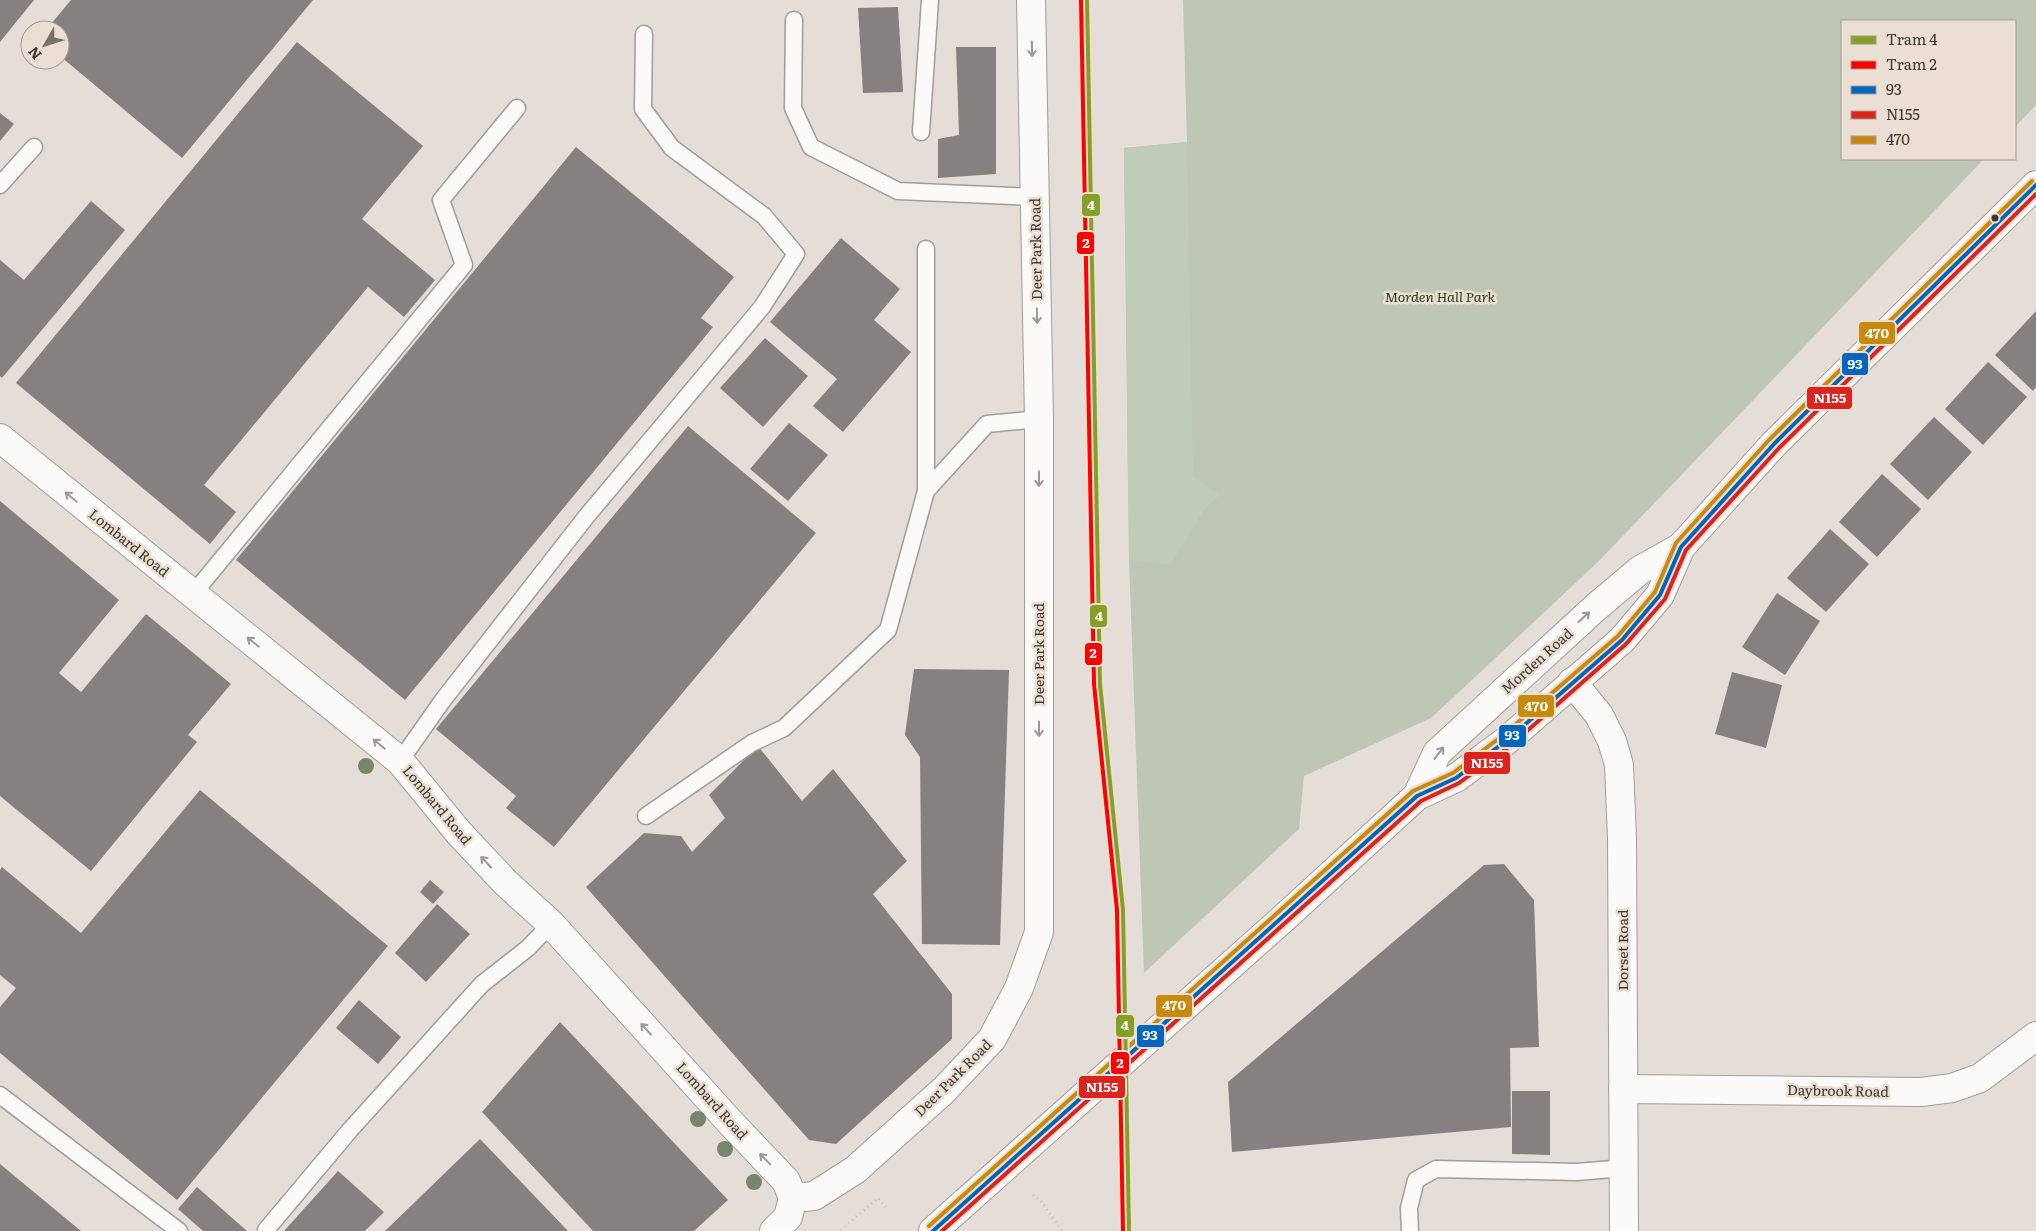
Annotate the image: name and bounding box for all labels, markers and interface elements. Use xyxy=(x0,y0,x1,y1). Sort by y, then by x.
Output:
north arrow xyxy=(20,20,70,70)
legend xyxy=(1841,20,2016,160)
text: Tram 4 xyxy=(1886,27,1938,50)
one-way arrow xyxy=(1028,40,1037,56)
text: N xyxy=(22,43,46,65)
text: Tram 2 xyxy=(1886,52,1937,75)
text: 93 xyxy=(1886,77,1902,100)
text: N155 xyxy=(1886,102,1920,125)
text: 470 xyxy=(1886,127,1910,150)
line badge: 4 xyxy=(1081,193,1101,217)
text: 4 xyxy=(1087,194,1096,214)
street label: Deer Park Road xyxy=(1024,197,1046,300)
unlabelled marker xyxy=(1990,213,2000,223)
line badge: 2 xyxy=(1076,231,1095,255)
text: 2 xyxy=(1082,232,1090,252)
park label: Morden Hall Park xyxy=(1385,286,1496,306)
one-way arrow xyxy=(1032,308,1042,324)
line badge: 470 xyxy=(1858,321,1896,345)
text: 470 xyxy=(1865,322,1889,342)
line badge: 93 xyxy=(1841,352,1869,376)
text: 93 xyxy=(1847,353,1863,373)
line badge: N155 xyxy=(1806,386,1853,410)
text: N155 xyxy=(1814,387,1847,407)
one-way arrow xyxy=(1034,470,1044,486)
one-way arrow xyxy=(65,491,78,502)
street label: Lombard Road xyxy=(85,504,174,581)
street label: Deer Park Road xyxy=(1028,603,1048,705)
line badge: 4 xyxy=(1089,604,1108,628)
text: 4 xyxy=(1095,605,1104,625)
one-way arrow xyxy=(1578,612,1591,623)
street label: Morden Road xyxy=(1496,622,1577,698)
one-way arrow xyxy=(246,637,259,648)
line badge: 2 xyxy=(1084,642,1103,666)
text: 2 xyxy=(1089,642,1097,662)
line badge: 470 xyxy=(1517,694,1555,718)
text: 470 xyxy=(1524,695,1548,715)
one-way arrow xyxy=(1034,720,1044,736)
line badge: 93 xyxy=(1498,724,1527,748)
text: 93 xyxy=(1504,724,1520,744)
one-way arrow xyxy=(373,738,386,749)
one-way arrow xyxy=(1434,746,1444,760)
line badge: N155 xyxy=(1463,751,1511,775)
text: N155 xyxy=(1471,752,1504,772)
street label: Lombard Road xyxy=(399,760,477,849)
one-way arrow xyxy=(480,855,492,868)
street label: Dorset Road xyxy=(1612,909,1632,991)
line badge: 470 xyxy=(1155,994,1193,1018)
text: 470 xyxy=(1162,994,1186,1014)
line badge: 4 xyxy=(1115,1014,1135,1038)
text: 4 xyxy=(1121,1014,1130,1034)
one-way arrow xyxy=(640,1022,652,1035)
line badge: 93 xyxy=(1136,1024,1165,1048)
text: 93 xyxy=(1142,1024,1158,1044)
street label: Deer Park Road xyxy=(909,1034,996,1120)
line badge: 2 xyxy=(1110,1051,1130,1075)
text: 2 xyxy=(1116,1052,1124,1072)
street label: Lombard Road xyxy=(673,1057,753,1144)
line badge: N155 xyxy=(1078,1075,1126,1099)
text: N155 xyxy=(1086,1076,1119,1096)
street label: Daybrook Road xyxy=(1787,1079,1889,1101)
one-way arrow xyxy=(759,1153,771,1165)

